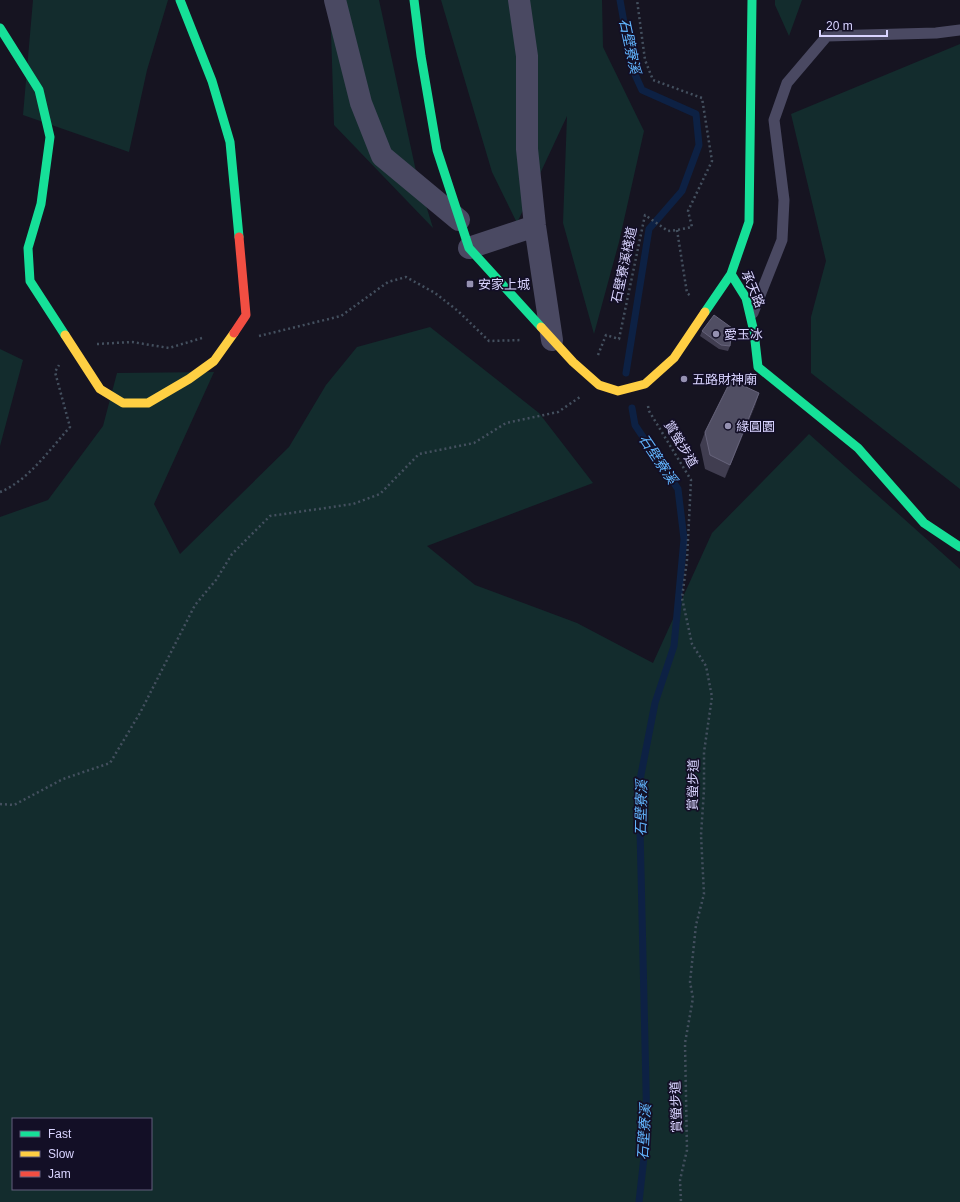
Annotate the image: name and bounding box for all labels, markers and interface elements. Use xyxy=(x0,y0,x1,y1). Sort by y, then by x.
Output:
scale bar xyxy=(820,12,887,38)
water label: 石壁寮溪 xyxy=(616,17,644,77)
text: 20 m xyxy=(826,19,853,33)
street label: 石壁寮溪棧道 xyxy=(609,225,639,305)
street label: 承天路 xyxy=(738,268,768,310)
place label: 安家上城 xyxy=(478,277,530,292)
marker: 安家上城 xyxy=(465,279,475,289)
place label: 愛玉冰 xyxy=(724,327,763,342)
marker: 愛玉冰 xyxy=(711,329,721,339)
place label: 五路財神廟 xyxy=(692,372,757,387)
marker: 五路財神廟 xyxy=(679,374,689,384)
street label: 賞螢步道 xyxy=(661,418,701,470)
place label: 緣圓園 xyxy=(736,419,775,434)
marker: 緣圓園 xyxy=(723,421,733,431)
water label: 石壁寮溪 xyxy=(636,431,681,488)
street label: 賞螢步道 xyxy=(685,759,701,811)
water label: 石壁寮溪 xyxy=(633,778,650,836)
street label: 賞螢步道 xyxy=(668,1081,684,1133)
water label: 石壁寮溪 xyxy=(635,1102,654,1160)
legend xyxy=(12,1118,152,1190)
text: Fast xyxy=(48,1127,72,1141)
text: Slow xyxy=(48,1147,74,1161)
text: Jam xyxy=(48,1167,71,1181)

